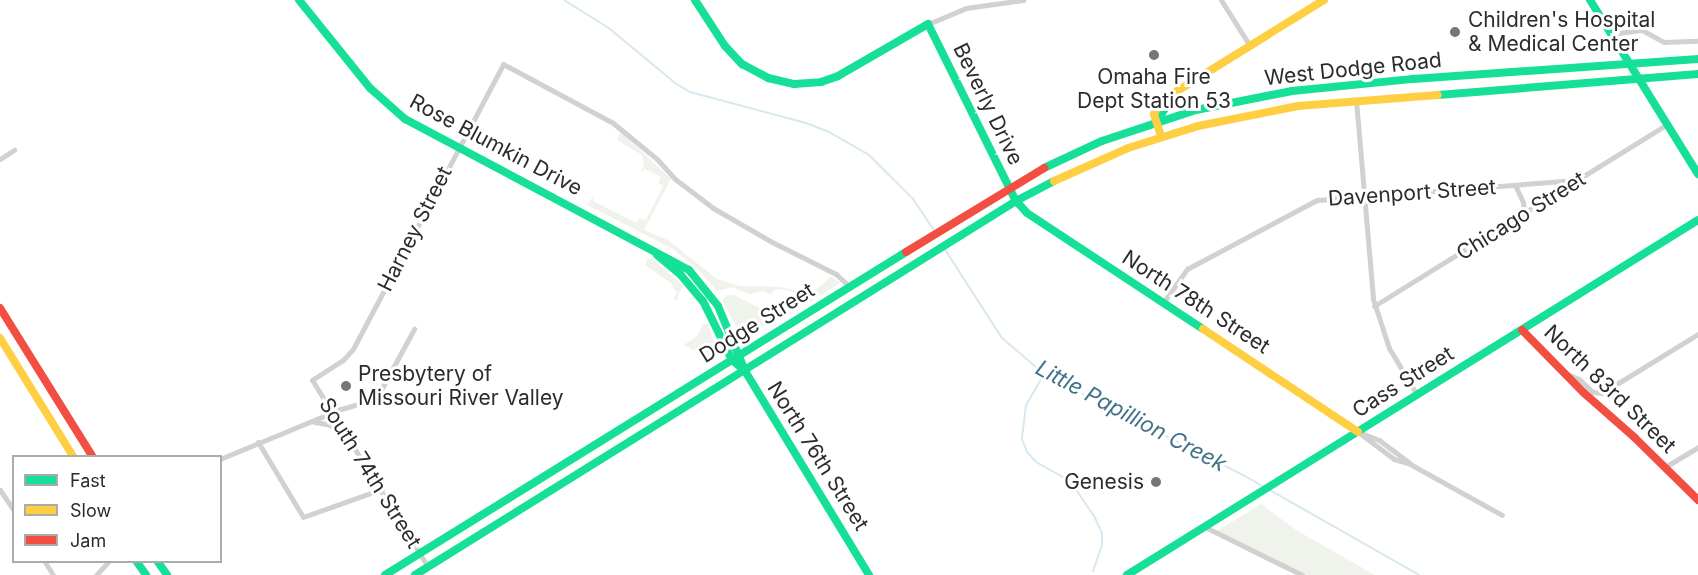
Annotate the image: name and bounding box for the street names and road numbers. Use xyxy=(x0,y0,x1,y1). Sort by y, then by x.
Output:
street label: Beverly Drive xyxy=(948,39,1028,169)
street label: West Dodge Road xyxy=(1263,47,1443,91)
street label: Rose Blumkin Drive xyxy=(405,89,587,201)
street label: Harney Street xyxy=(373,162,457,296)
street label: Chicago Street xyxy=(1452,166,1590,266)
street label: Davenport Street xyxy=(1327,175,1497,211)
street label: North 78th Street xyxy=(1117,245,1275,359)
street label: Dodge Street xyxy=(695,278,819,368)
street label: North 83rd Street xyxy=(1539,320,1681,458)
street label: Cass Street xyxy=(1348,341,1458,423)
street label: North 76th Street xyxy=(762,377,874,535)
street label: South 74th Street xyxy=(314,393,426,553)

